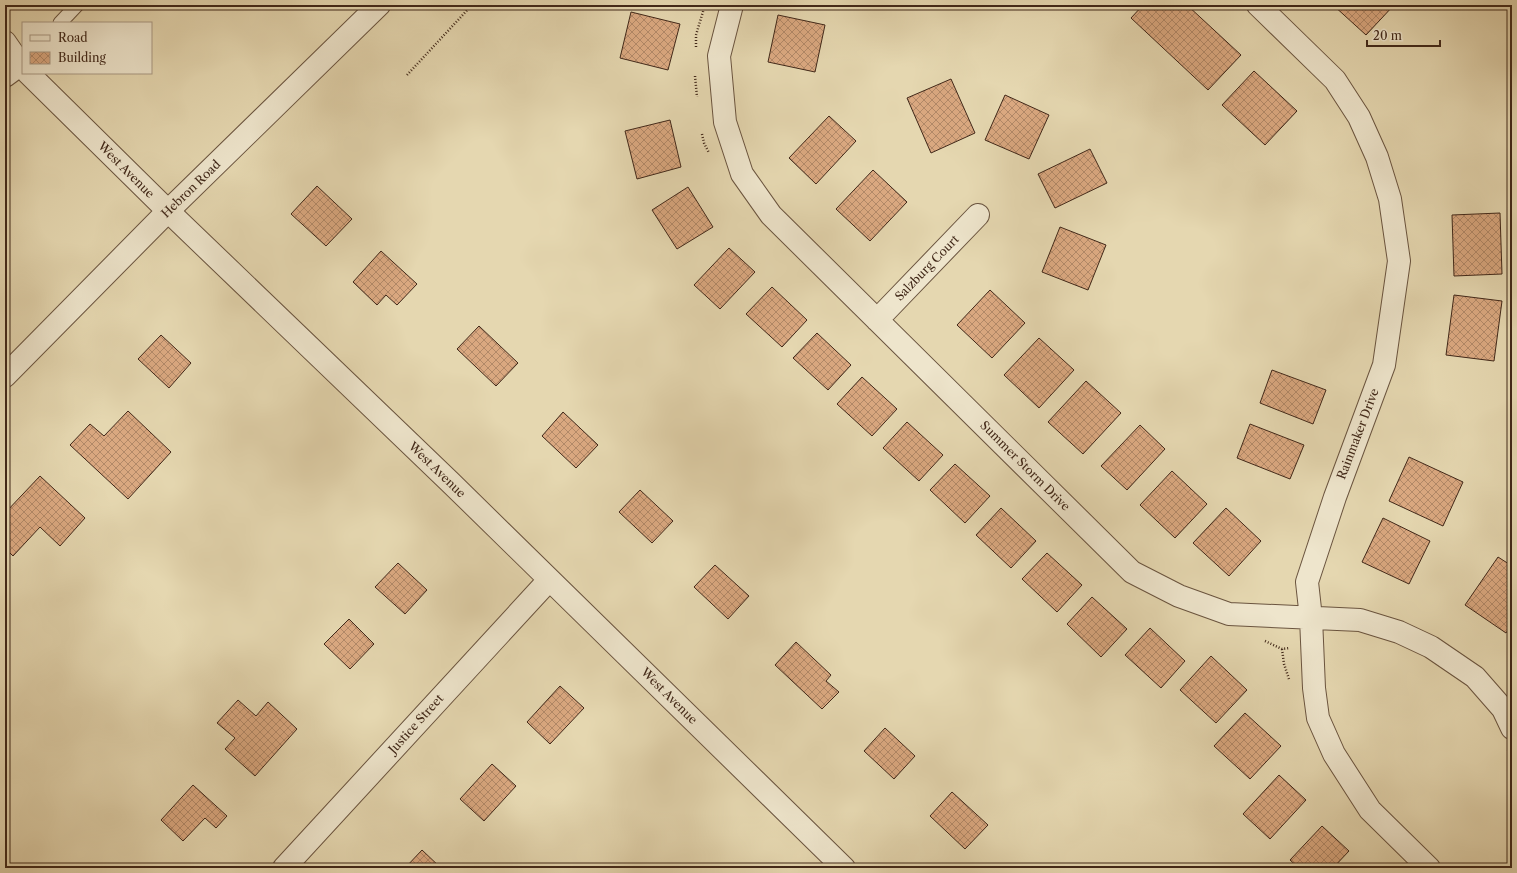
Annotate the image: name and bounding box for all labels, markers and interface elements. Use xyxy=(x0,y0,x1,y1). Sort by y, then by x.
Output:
legend xyxy=(22,22,152,74)
scale bar xyxy=(1367,22,1440,48)
text: 20 m xyxy=(1373,28,1402,43)
text: Road xyxy=(58,30,88,45)
text: Building xyxy=(58,50,106,65)
street label: West Avenue xyxy=(94,138,158,201)
street label: Hebron Road xyxy=(158,156,224,221)
street label: Salzburg Court xyxy=(891,231,962,304)
street label: Rainmaker Drive xyxy=(1333,386,1382,481)
street label: Summer Storm Drive xyxy=(977,418,1074,514)
street label: West Avenue xyxy=(405,438,469,501)
street label: West Avenue xyxy=(637,664,701,727)
street label: Justice Street xyxy=(384,690,447,758)

